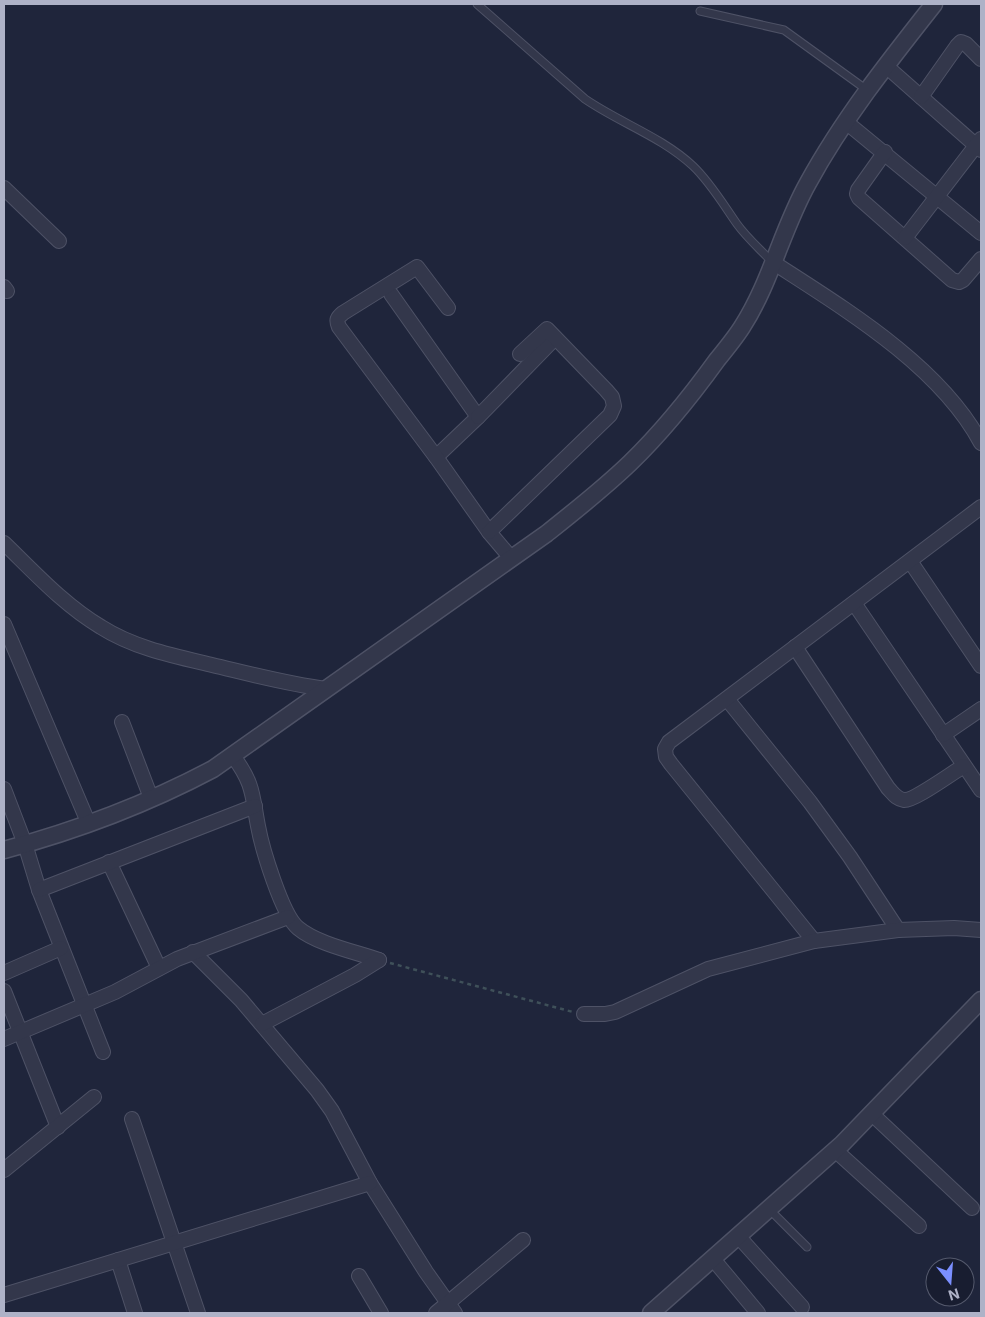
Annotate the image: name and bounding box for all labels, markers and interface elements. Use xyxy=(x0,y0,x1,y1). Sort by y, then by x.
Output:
north arrow xyxy=(925,1257,975,1307)
text: N xyxy=(946,1285,962,1305)

